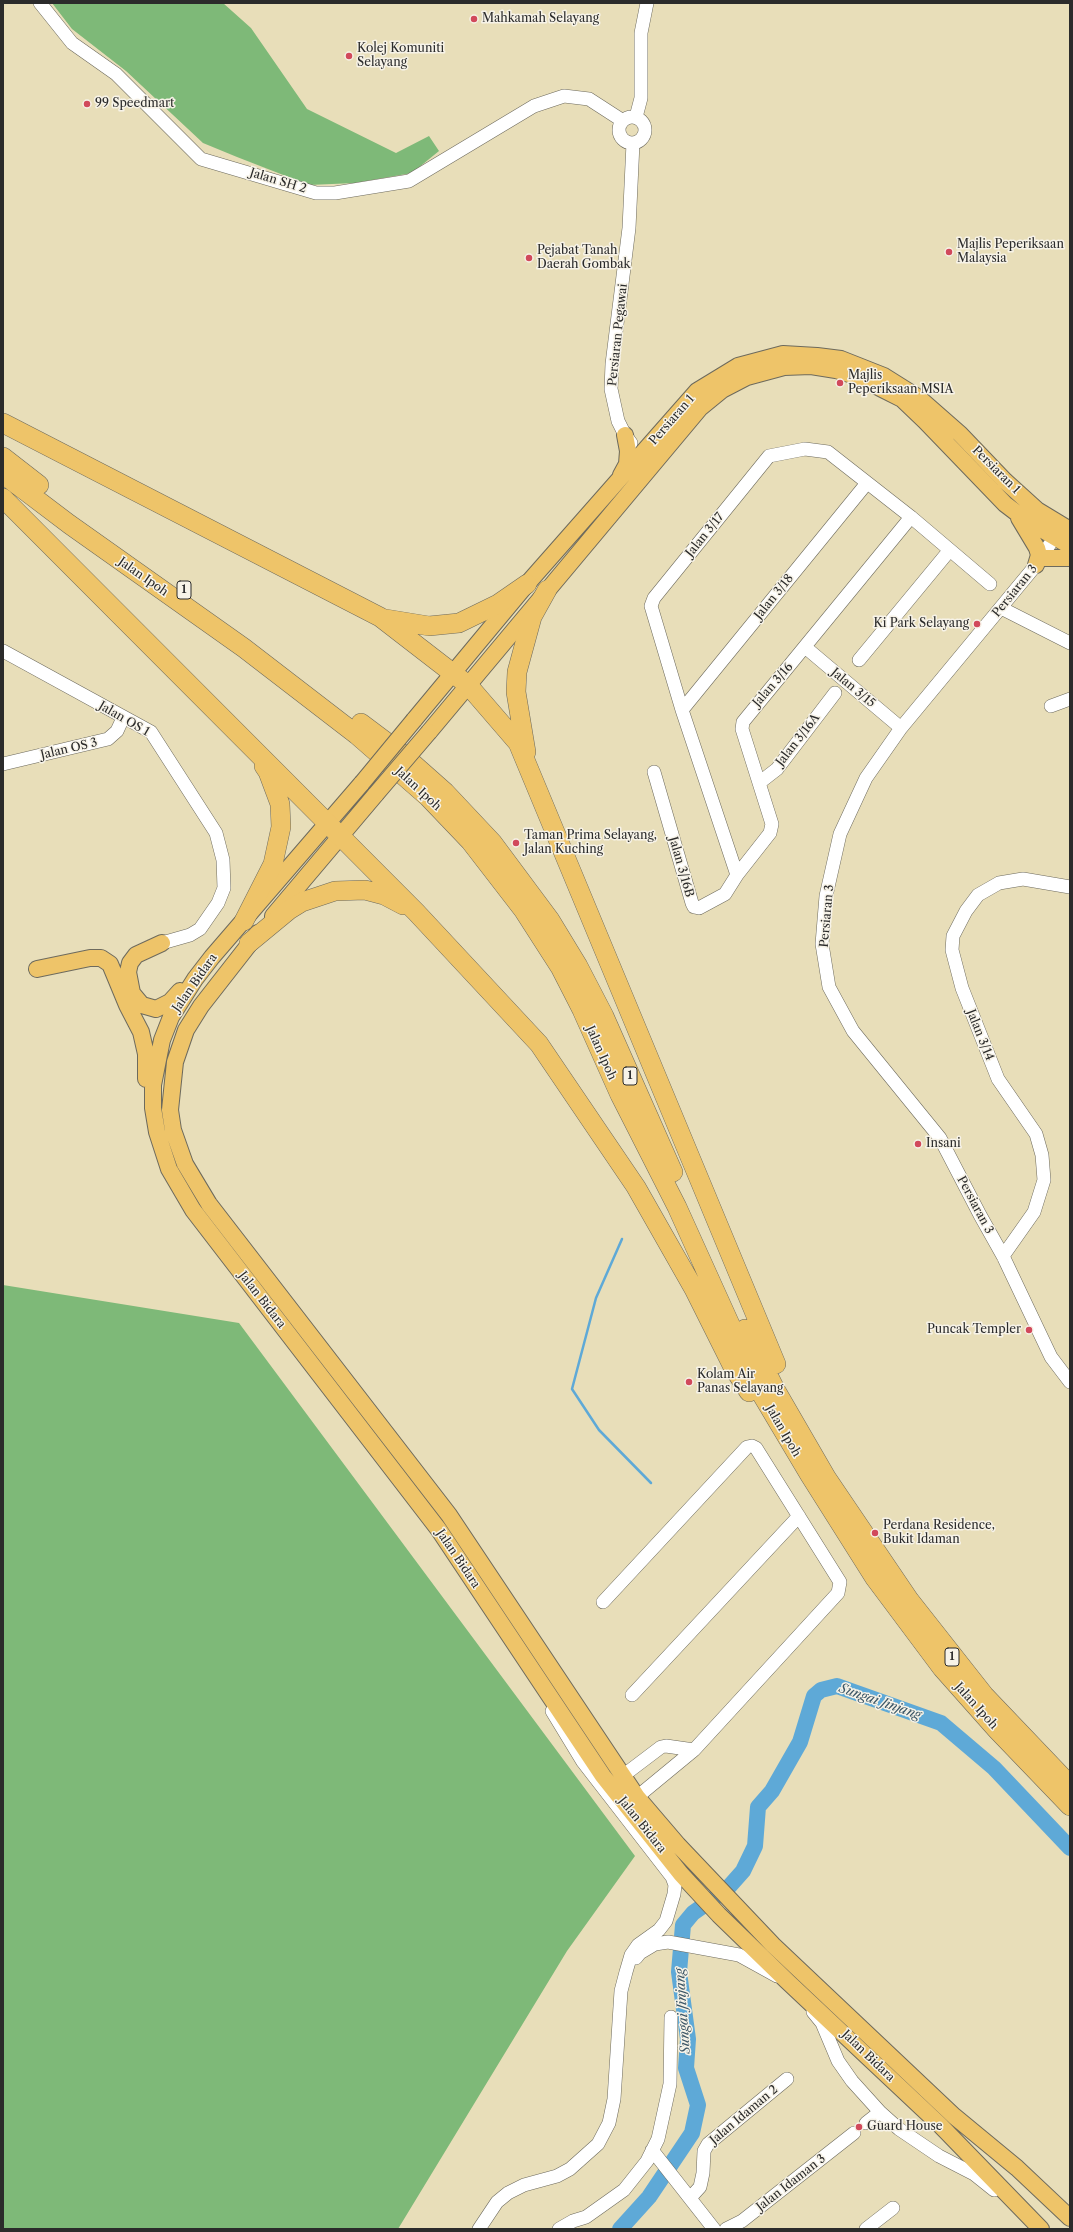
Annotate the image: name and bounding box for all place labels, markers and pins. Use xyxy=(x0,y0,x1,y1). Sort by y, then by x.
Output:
place label: Mahkamah Selayang xyxy=(482,12,599,26)
marker: Mahkamah Selayang xyxy=(469,14,479,24)
place label: Kolej Komuniti Selayang xyxy=(357,42,444,70)
marker: Kolej Komuniti Selayang xyxy=(344,51,354,61)
place label: 99 Speedmart xyxy=(95,97,174,111)
marker: 99 Speedmart xyxy=(82,99,92,109)
place label: Majlis Peperiksaan Malaysia xyxy=(957,238,1064,266)
place label: Pejabat Tanah Daerah Gombak xyxy=(537,244,631,272)
marker: Majlis Peperiksaan Malaysia xyxy=(944,247,954,257)
marker: Pejabat Tanah Daerah Gombak xyxy=(524,253,534,263)
place label: Majlis Peperiksaan MSIA xyxy=(848,369,953,397)
marker: Majlis Peperiksaan MSIA xyxy=(835,378,845,388)
place label: Ki Park Selayang xyxy=(874,617,969,631)
marker: Ki Park Selayang xyxy=(972,619,982,629)
place label: Taman Prima Selayang, Jalan Kuching xyxy=(524,829,657,857)
marker: Taman Prima Selayang, Jalan Kuching xyxy=(511,838,521,848)
place label: Insani xyxy=(926,1137,961,1151)
marker: Insani xyxy=(913,1139,923,1149)
place label: Puncak Templer xyxy=(927,1323,1021,1337)
marker: Puncak Templer xyxy=(1024,1325,1034,1335)
place label: Kolam Air Panas Selayang xyxy=(697,1368,783,1396)
marker: Kolam Air Panas Selayang xyxy=(684,1377,694,1387)
place label: Perdana Residence, Bukit Idaman xyxy=(883,1519,995,1547)
marker: Perdana Residence, Bukit Idaman xyxy=(870,1528,880,1538)
place label: Guard House xyxy=(867,2120,942,2134)
marker: Guard House xyxy=(854,2122,864,2132)

